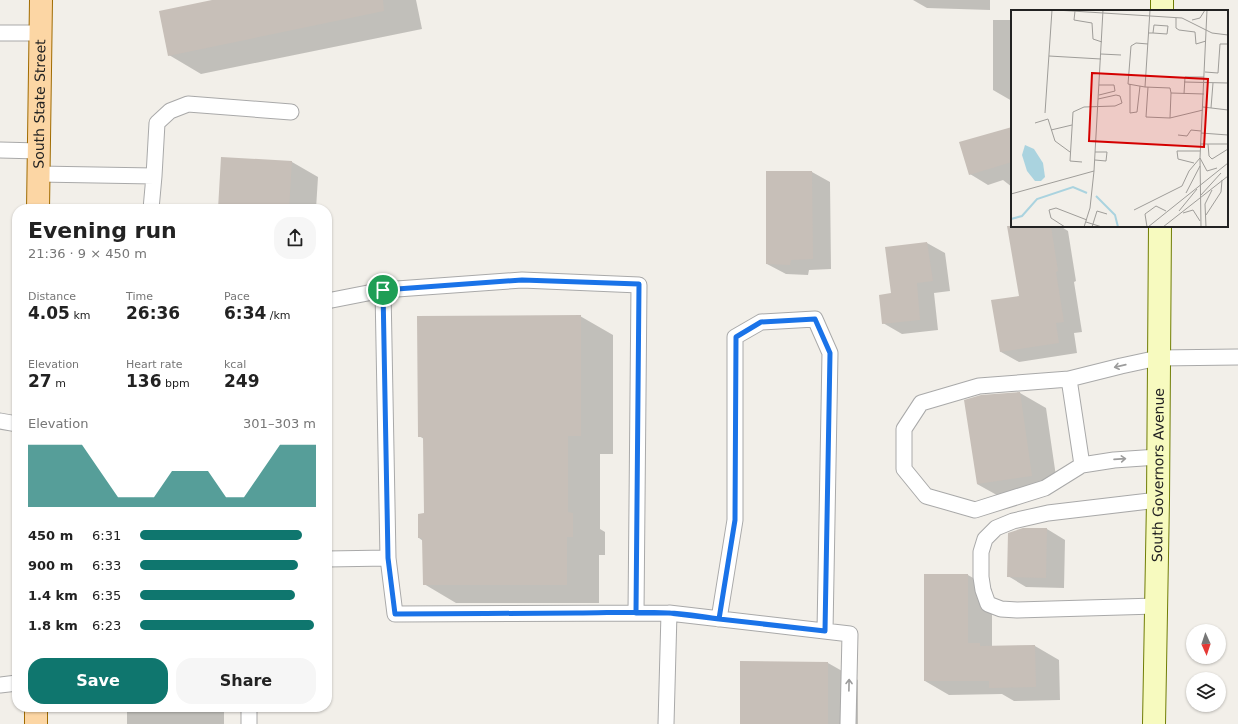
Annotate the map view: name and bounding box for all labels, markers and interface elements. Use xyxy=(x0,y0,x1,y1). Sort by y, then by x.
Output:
inset map xyxy=(1011,10,1228,227)
street label: South State Street xyxy=(31,39,48,169)
button: share xyxy=(274,217,316,259)
text: Evening run xyxy=(28,218,177,243)
text: 21:36 · 9 × 450 m xyxy=(28,246,147,261)
pin xyxy=(366,273,400,307)
icon: arrive xyxy=(372,279,394,301)
text: Distance xyxy=(28,290,76,303)
text: Time xyxy=(126,290,153,303)
text: Pace xyxy=(224,290,250,303)
text: 4.05 xyxy=(28,303,70,323)
text: 26:36 xyxy=(126,303,180,323)
text: 6:34 xyxy=(224,303,266,323)
text: km xyxy=(70,309,91,322)
text: /km xyxy=(266,309,291,322)
text: Elevation xyxy=(28,358,79,371)
text: Heart rate xyxy=(126,358,182,371)
text: kcal xyxy=(224,358,246,371)
one-way arrow xyxy=(1114,363,1127,371)
text: 27 xyxy=(28,371,52,391)
text: 136 xyxy=(126,371,162,391)
text: 249 xyxy=(224,371,260,391)
text: m xyxy=(52,377,66,390)
text: bpm xyxy=(162,377,190,390)
street label: South Governors Avenue xyxy=(1149,388,1167,562)
text: Elevation xyxy=(28,416,88,431)
text: 301–303 m xyxy=(243,416,316,431)
one-way arrow xyxy=(1113,456,1126,463)
text: 450 m xyxy=(28,528,73,543)
text: 6:31 xyxy=(92,528,121,543)
text: 900 m xyxy=(28,558,73,573)
text: 6:33 xyxy=(92,558,121,573)
text: 1.4 km xyxy=(28,588,78,603)
text: 6:35 xyxy=(92,588,121,603)
text: 1.8 km xyxy=(28,618,78,633)
text: 6:23 xyxy=(92,618,121,633)
north arrow xyxy=(1186,624,1226,664)
map controls xyxy=(1186,624,1226,712)
button: Save xyxy=(28,658,168,704)
button: Share xyxy=(176,658,316,704)
button: layers xyxy=(1186,672,1226,712)
one-way arrow xyxy=(845,679,853,692)

